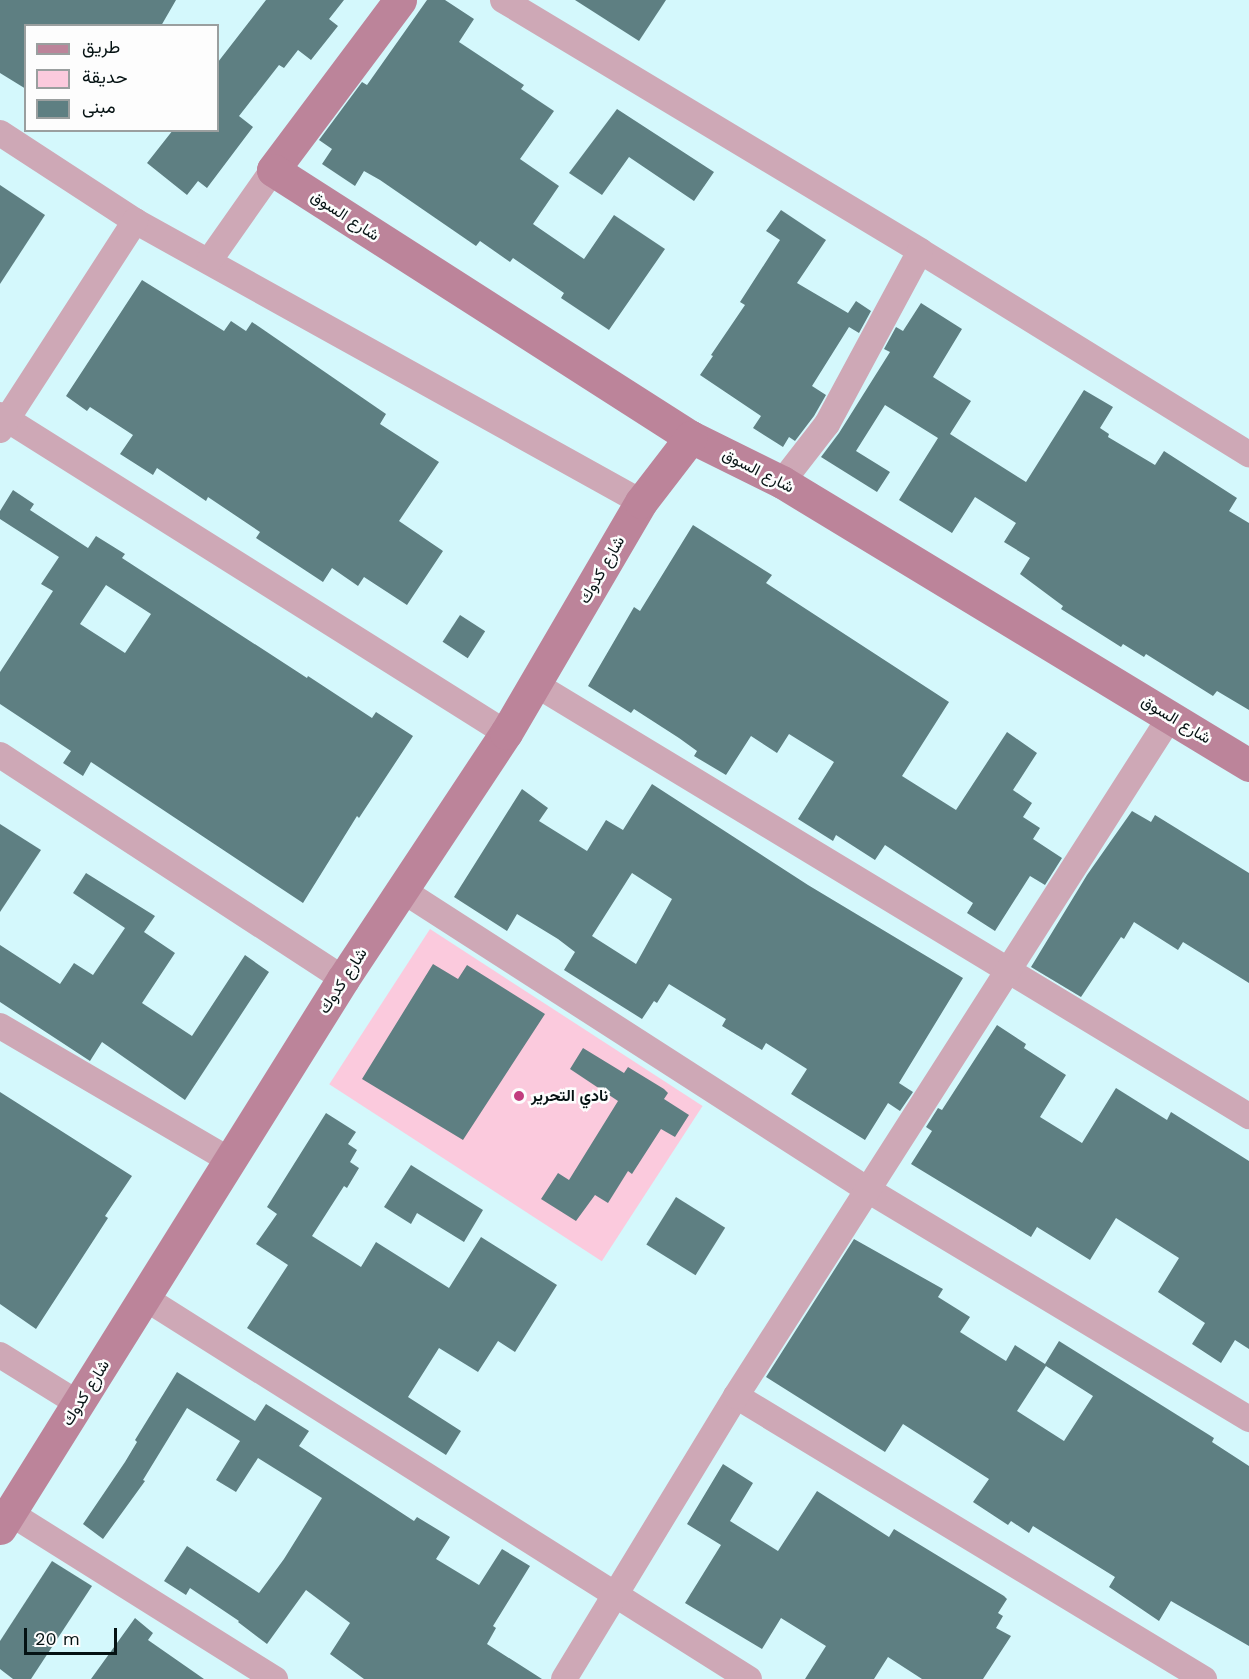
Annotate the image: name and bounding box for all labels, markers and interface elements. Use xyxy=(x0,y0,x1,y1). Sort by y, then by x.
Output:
legend xyxy=(24,24,219,132)
text: طريق xyxy=(82,36,120,57)
text: حديقة xyxy=(82,66,128,87)
text: مبنى xyxy=(82,96,116,117)
street label: شارع السوق xyxy=(307,187,383,245)
street label: شارع السوق xyxy=(719,445,797,497)
street label: شارع كدوك xyxy=(575,533,629,607)
street label: شارع السوق xyxy=(1138,692,1214,748)
street label: شارع كدوك xyxy=(315,945,371,1017)
place label: نادي التحرير xyxy=(531,1086,608,1106)
marker: نادي التحرير xyxy=(512,1089,526,1103)
street label: شارع كدوك xyxy=(58,1356,114,1430)
scale bar xyxy=(27,1616,120,1654)
text: 20 m xyxy=(35,1628,80,1649)

